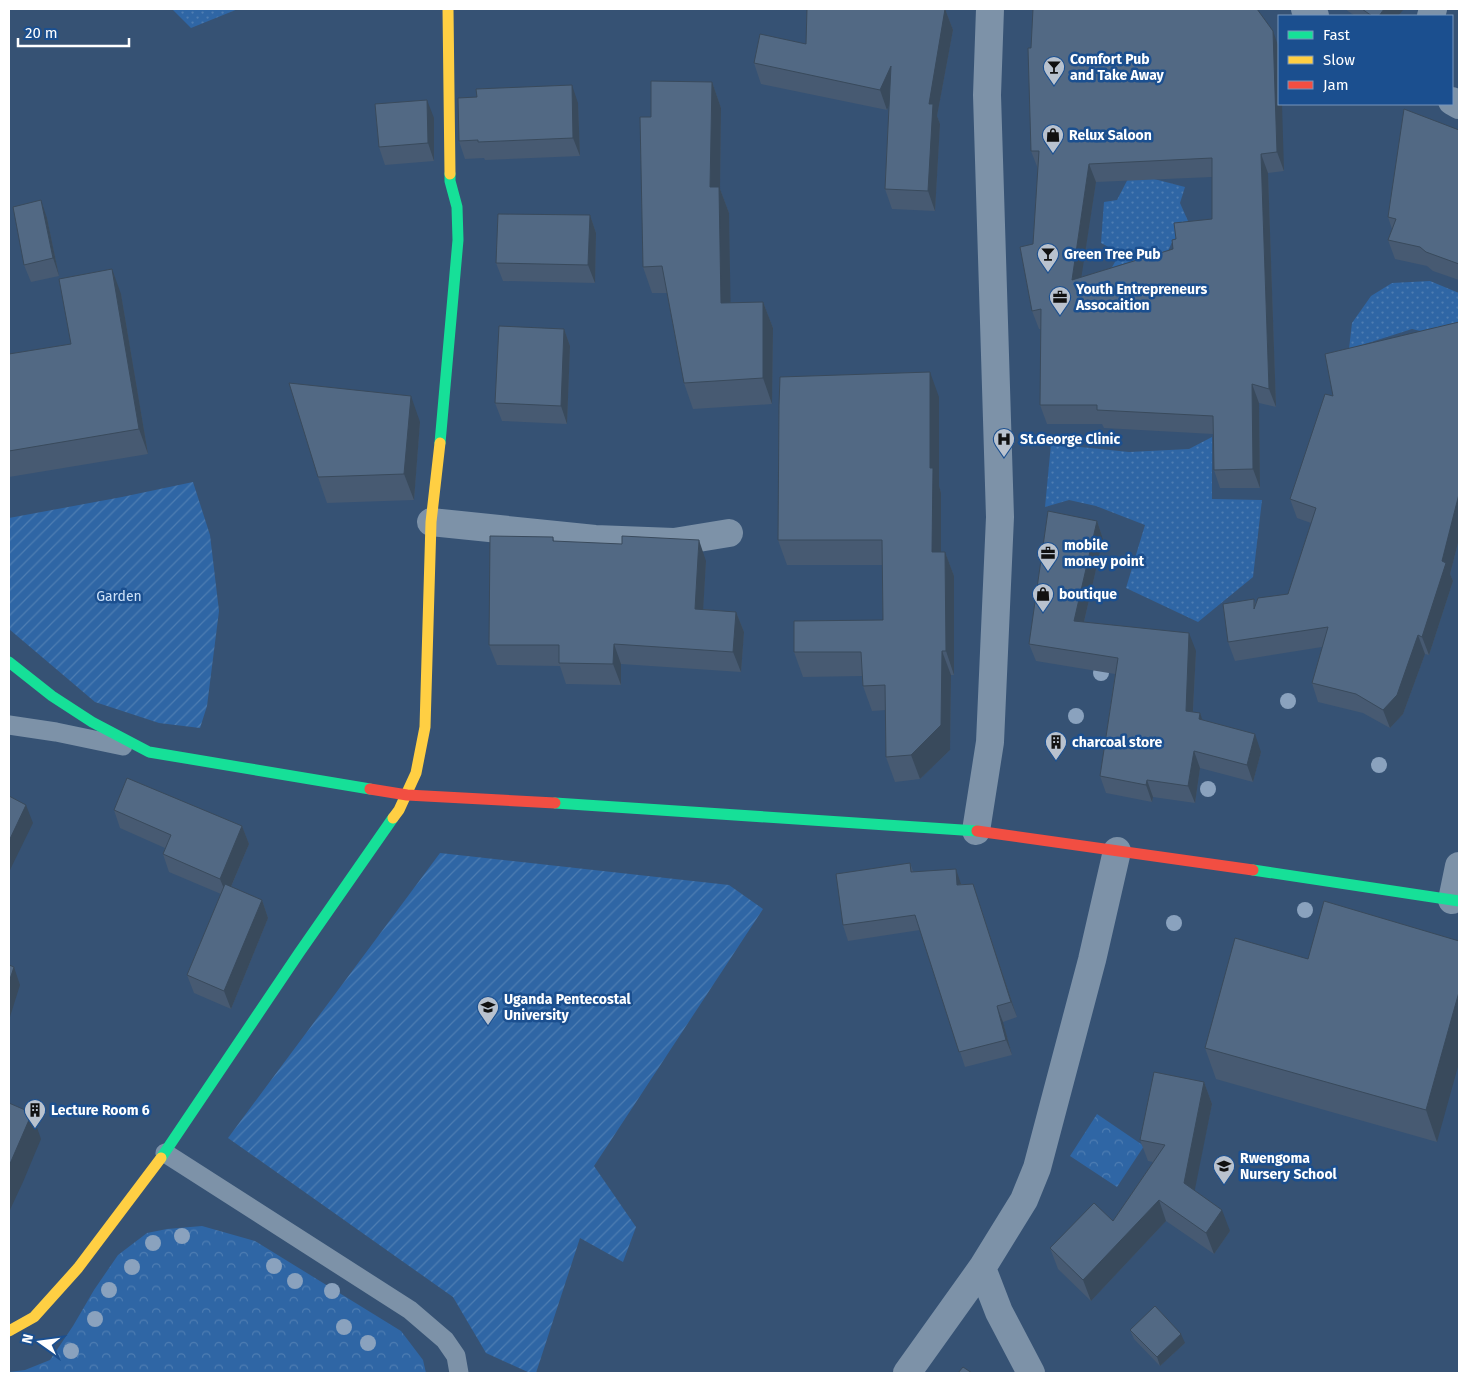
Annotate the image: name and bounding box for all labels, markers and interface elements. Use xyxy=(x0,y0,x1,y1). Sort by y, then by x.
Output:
scale bar xyxy=(18,15,129,47)
legend xyxy=(1278,15,1453,105)
text: 20 m xyxy=(25,24,58,42)
text: Fast xyxy=(1323,26,1350,44)
place label: Comfort Pub and Take Away xyxy=(1070,51,1165,84)
text: Slow xyxy=(1323,51,1355,69)
bar icon: Comfort Pub and Take Away xyxy=(1042,55,1066,86)
text: Jam xyxy=(1323,76,1349,94)
shop icon: Relux Saloon xyxy=(1041,123,1065,154)
place label: Relux Saloon xyxy=(1069,127,1152,144)
bar icon: Green Tree Pub xyxy=(1036,242,1060,273)
place label: Green Tree Pub xyxy=(1064,246,1161,263)
place label: Youth Entrepreneurs Assocaition xyxy=(1075,281,1208,314)
office icon: Youth Entrepreneurs Assocaition xyxy=(1048,285,1072,316)
hospital icon: St.George Clinic xyxy=(992,427,1016,458)
place label: St.George Clinic xyxy=(1020,431,1120,448)
place label: mobile money point xyxy=(1064,537,1145,570)
office icon: mobile money point xyxy=(1036,541,1060,572)
shop icon: boutique xyxy=(1031,582,1055,613)
place label: boutique xyxy=(1059,586,1117,603)
park label: Garden xyxy=(96,588,142,605)
building icon: charcoal store xyxy=(1044,730,1068,761)
place label: charcoal store xyxy=(1072,734,1162,751)
place label: Uganda Pentecostal University xyxy=(504,991,631,1024)
school or university icon: Uganda Pentecostal University xyxy=(476,995,500,1026)
building icon: Lecture Room 6 xyxy=(23,1098,47,1129)
place label: Lecture Room 6 xyxy=(51,1102,150,1119)
place label: Rwengoma Nursery School xyxy=(1240,1150,1338,1183)
school or university icon: Rwengoma Nursery School xyxy=(1212,1154,1236,1185)
north arrow xyxy=(15,1317,65,1367)
text: N xyxy=(18,1332,37,1346)

